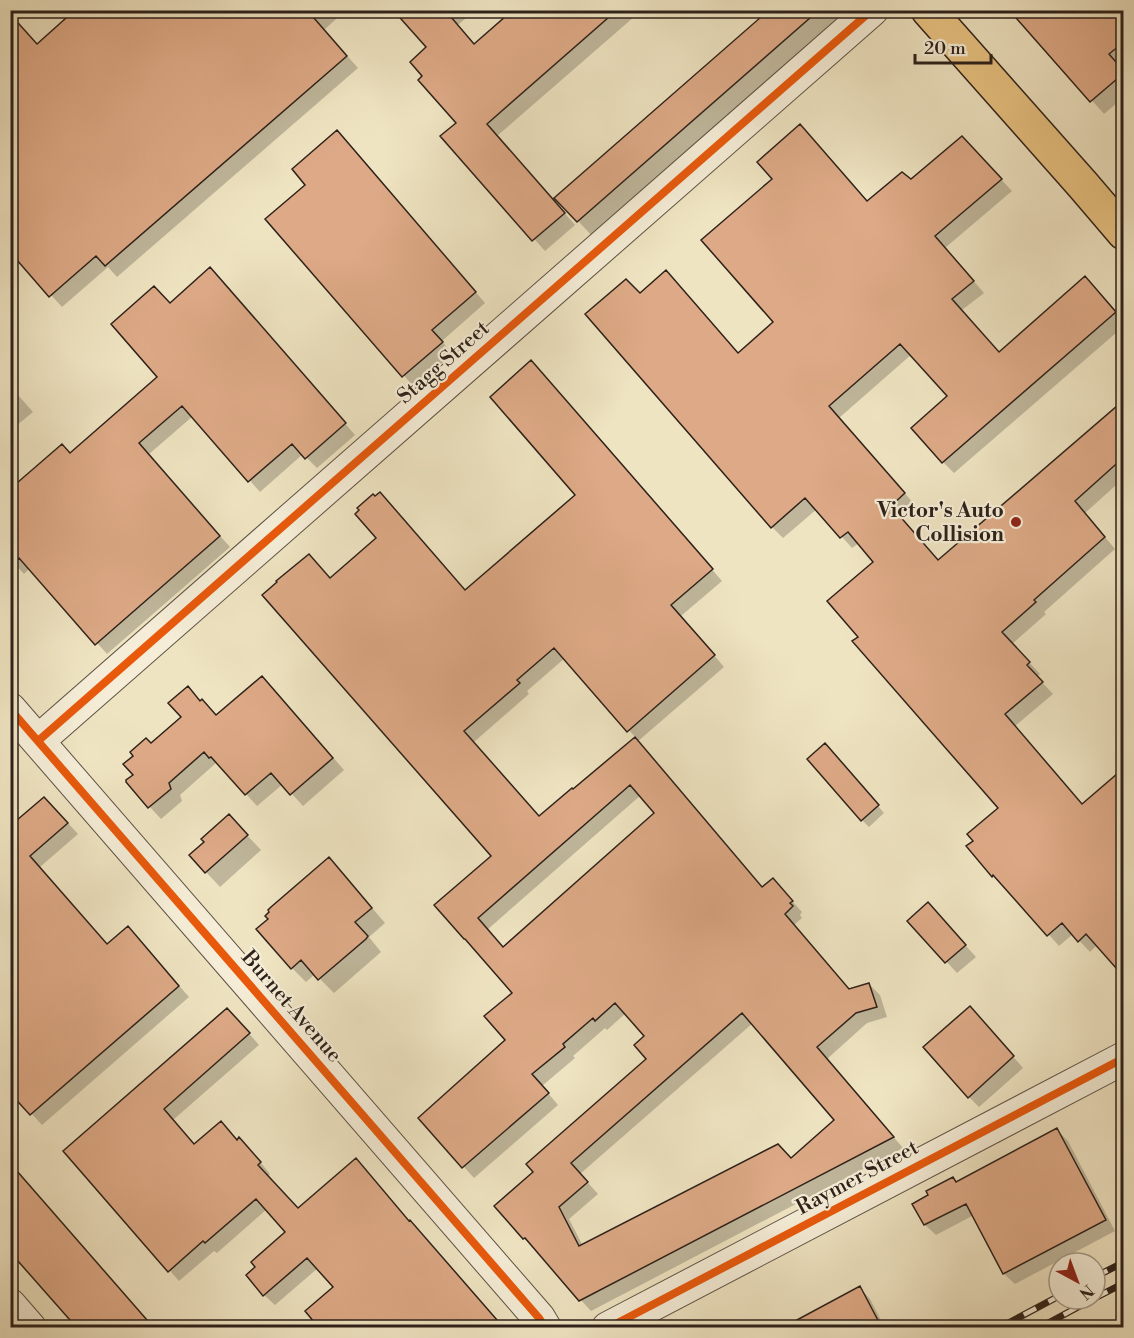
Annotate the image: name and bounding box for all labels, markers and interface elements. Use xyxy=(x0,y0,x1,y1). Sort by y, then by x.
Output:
scale bar xyxy=(915,27,992,65)
text: 20 m xyxy=(924,37,966,60)
street label: Stagg Street xyxy=(392,315,495,410)
place label: Victor's Auto Collision xyxy=(876,498,1004,548)
marker: Victor's Auto Collision xyxy=(1009,515,1023,529)
street label: Burnet Avenue xyxy=(235,944,347,1068)
street label: Raymer Street xyxy=(792,1134,924,1221)
north arrow xyxy=(1047,1251,1107,1311)
text: N xyxy=(1075,1280,1098,1303)

